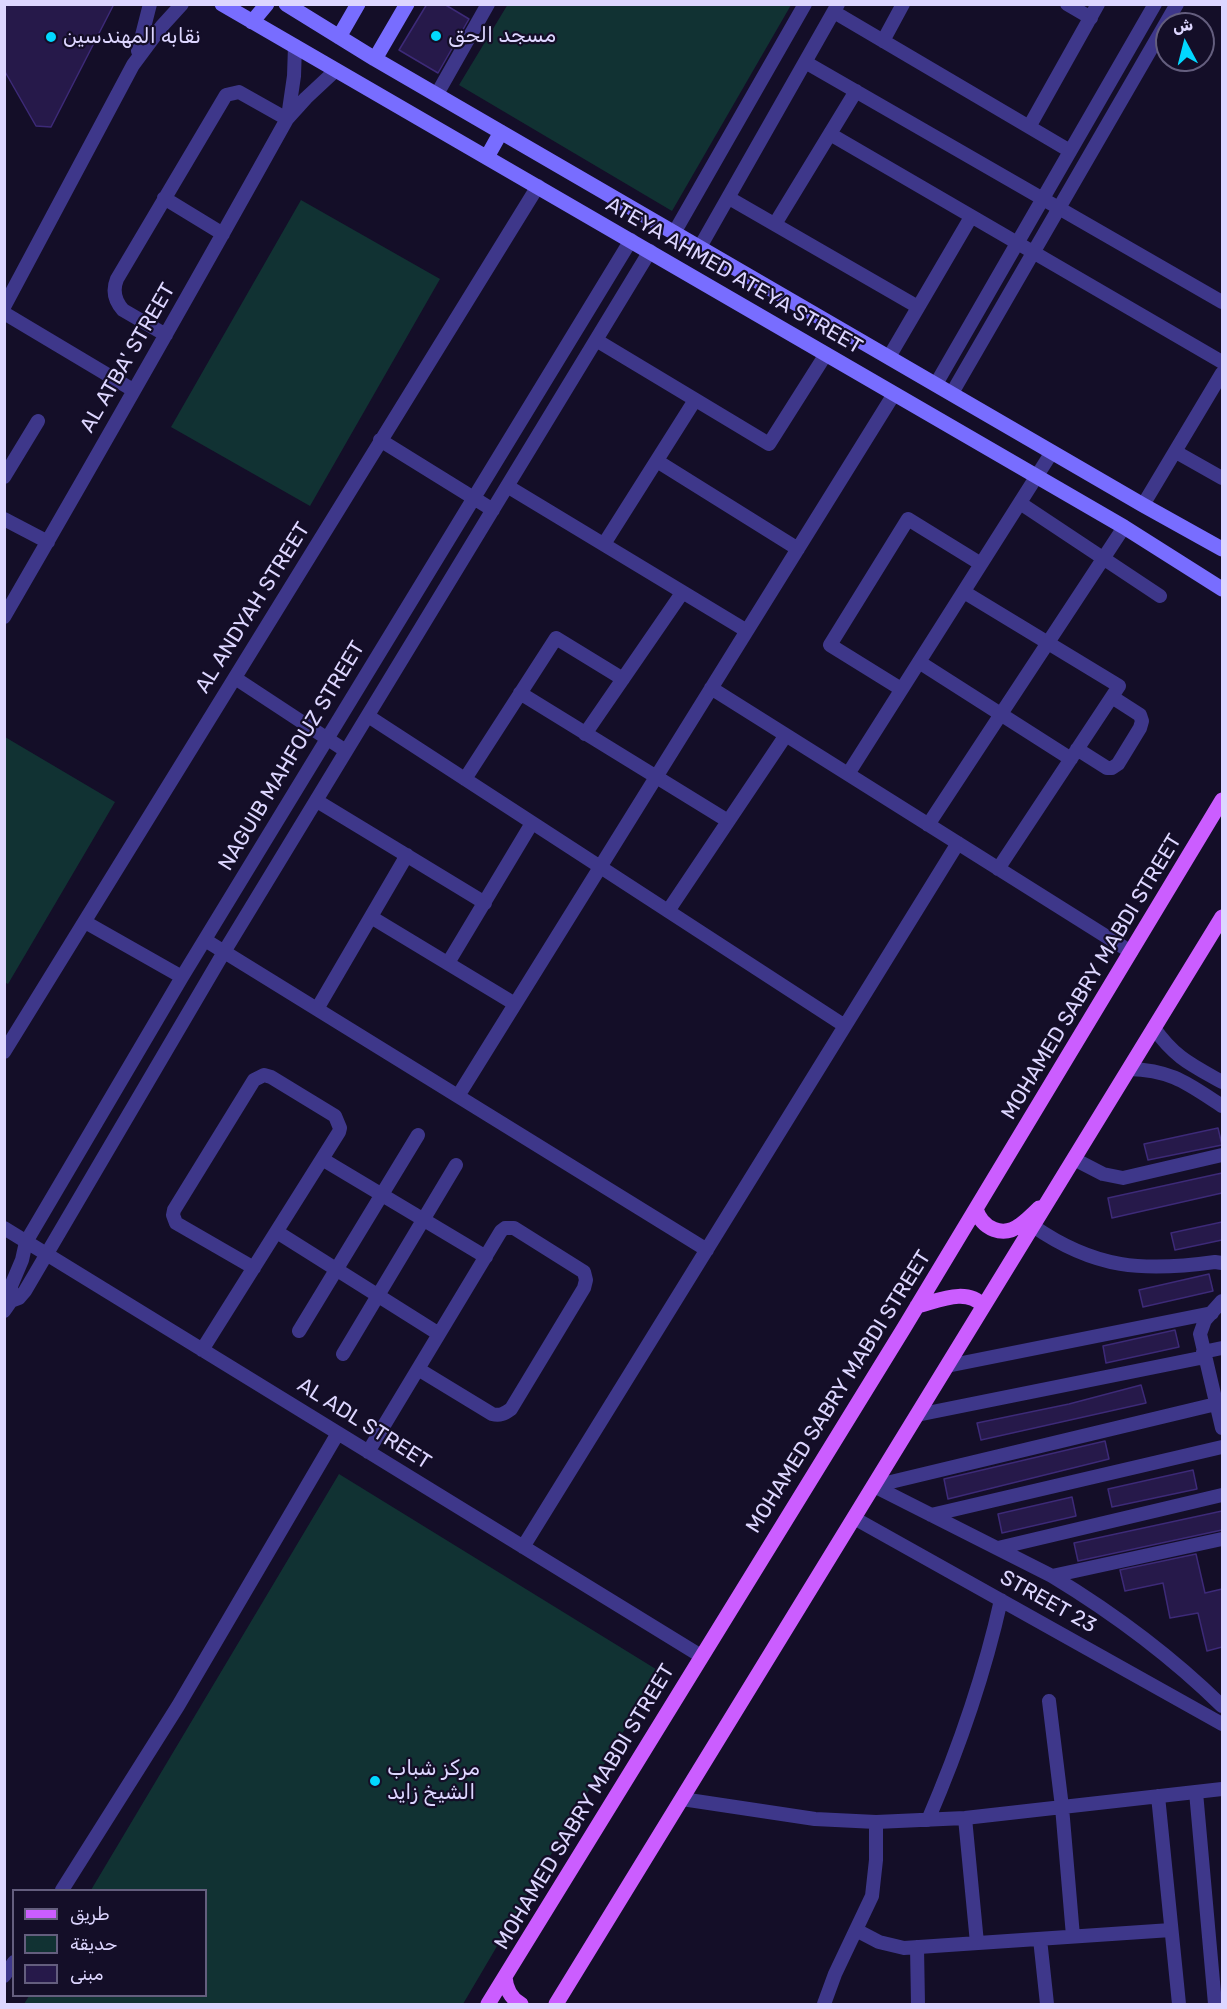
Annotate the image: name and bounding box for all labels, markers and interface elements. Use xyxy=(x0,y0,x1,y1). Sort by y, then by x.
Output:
north arrow xyxy=(1155,12,1215,72)
text: ش xyxy=(1172,15,1194,36)
place label: مسجد الحق xyxy=(448,23,556,49)
place label: نقابه المهندسين xyxy=(63,24,201,50)
marker: مسجد الحق xyxy=(429,29,443,43)
marker: نقابه المهندسين xyxy=(44,30,58,44)
street label: ATEYA AHMED ATEYA STREET xyxy=(601,192,867,360)
street label: AL ATBA' STREET xyxy=(75,279,181,437)
street label: AL ANDYAH STREET xyxy=(190,518,316,698)
street label: NAGUIB MAHFOUZ STREET xyxy=(213,637,371,875)
street label: MOHAMED SABRY MABDI STREET xyxy=(997,830,1187,1124)
street label: MOHAMED SABRY MABDI STREET xyxy=(741,1246,937,1538)
street label: AL ADL STREET xyxy=(292,1373,436,1475)
street label: STREET 23 xyxy=(995,1565,1101,1639)
street label: MOHAMED SABRY MABDI STREET xyxy=(490,1660,680,1954)
place label: مركز شباب الشيخ زايد xyxy=(387,1756,480,1806)
marker: مركز شباب الشيخ زايد xyxy=(368,1774,382,1788)
legend xyxy=(12,1889,207,1997)
text: طريق xyxy=(70,1903,110,1925)
text: حديقة xyxy=(70,1933,117,1955)
text: مبنى xyxy=(70,1963,104,1985)

